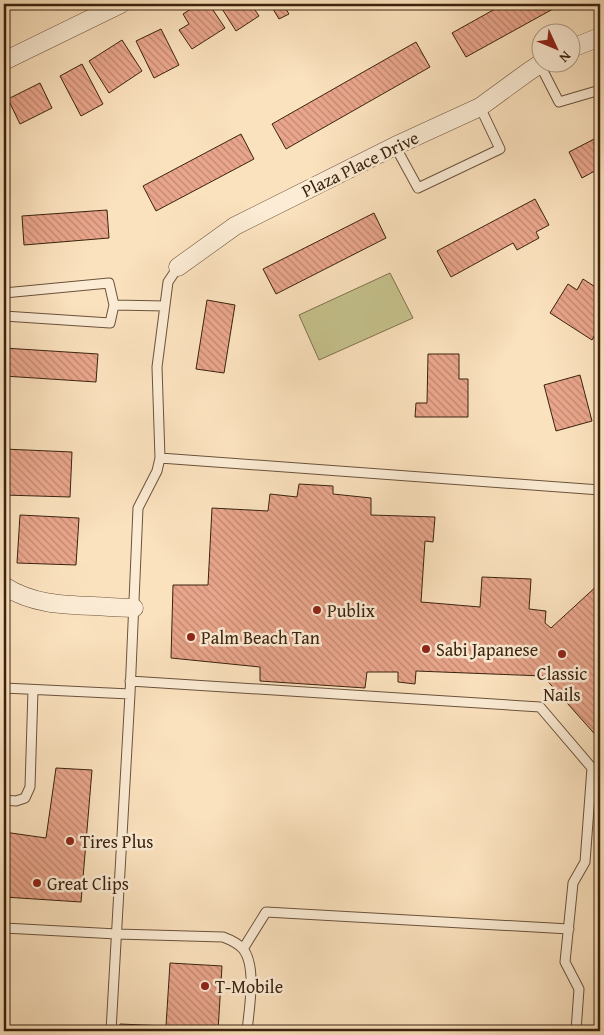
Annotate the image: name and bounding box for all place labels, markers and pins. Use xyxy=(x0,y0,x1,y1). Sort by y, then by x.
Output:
place label: Publix xyxy=(327,597,376,624)
marker: Publix xyxy=(311,604,323,616)
place label: Palm Beach Tan xyxy=(201,624,320,651)
marker: Palm Beach Tan xyxy=(185,631,197,643)
place label: Sabi Japanese xyxy=(436,636,538,663)
marker: Sabi Japanese xyxy=(420,643,432,655)
marker: Classic Nails xyxy=(556,648,568,660)
place label: Classic Nails xyxy=(537,660,587,708)
place label: Tires Plus xyxy=(80,828,153,855)
marker: Tires Plus xyxy=(64,835,76,847)
place label: Great Clips xyxy=(47,870,129,897)
marker: Great Clips xyxy=(31,877,43,889)
place label: T-Mobile xyxy=(215,973,283,1000)
marker: T-Mobile xyxy=(199,980,211,992)

